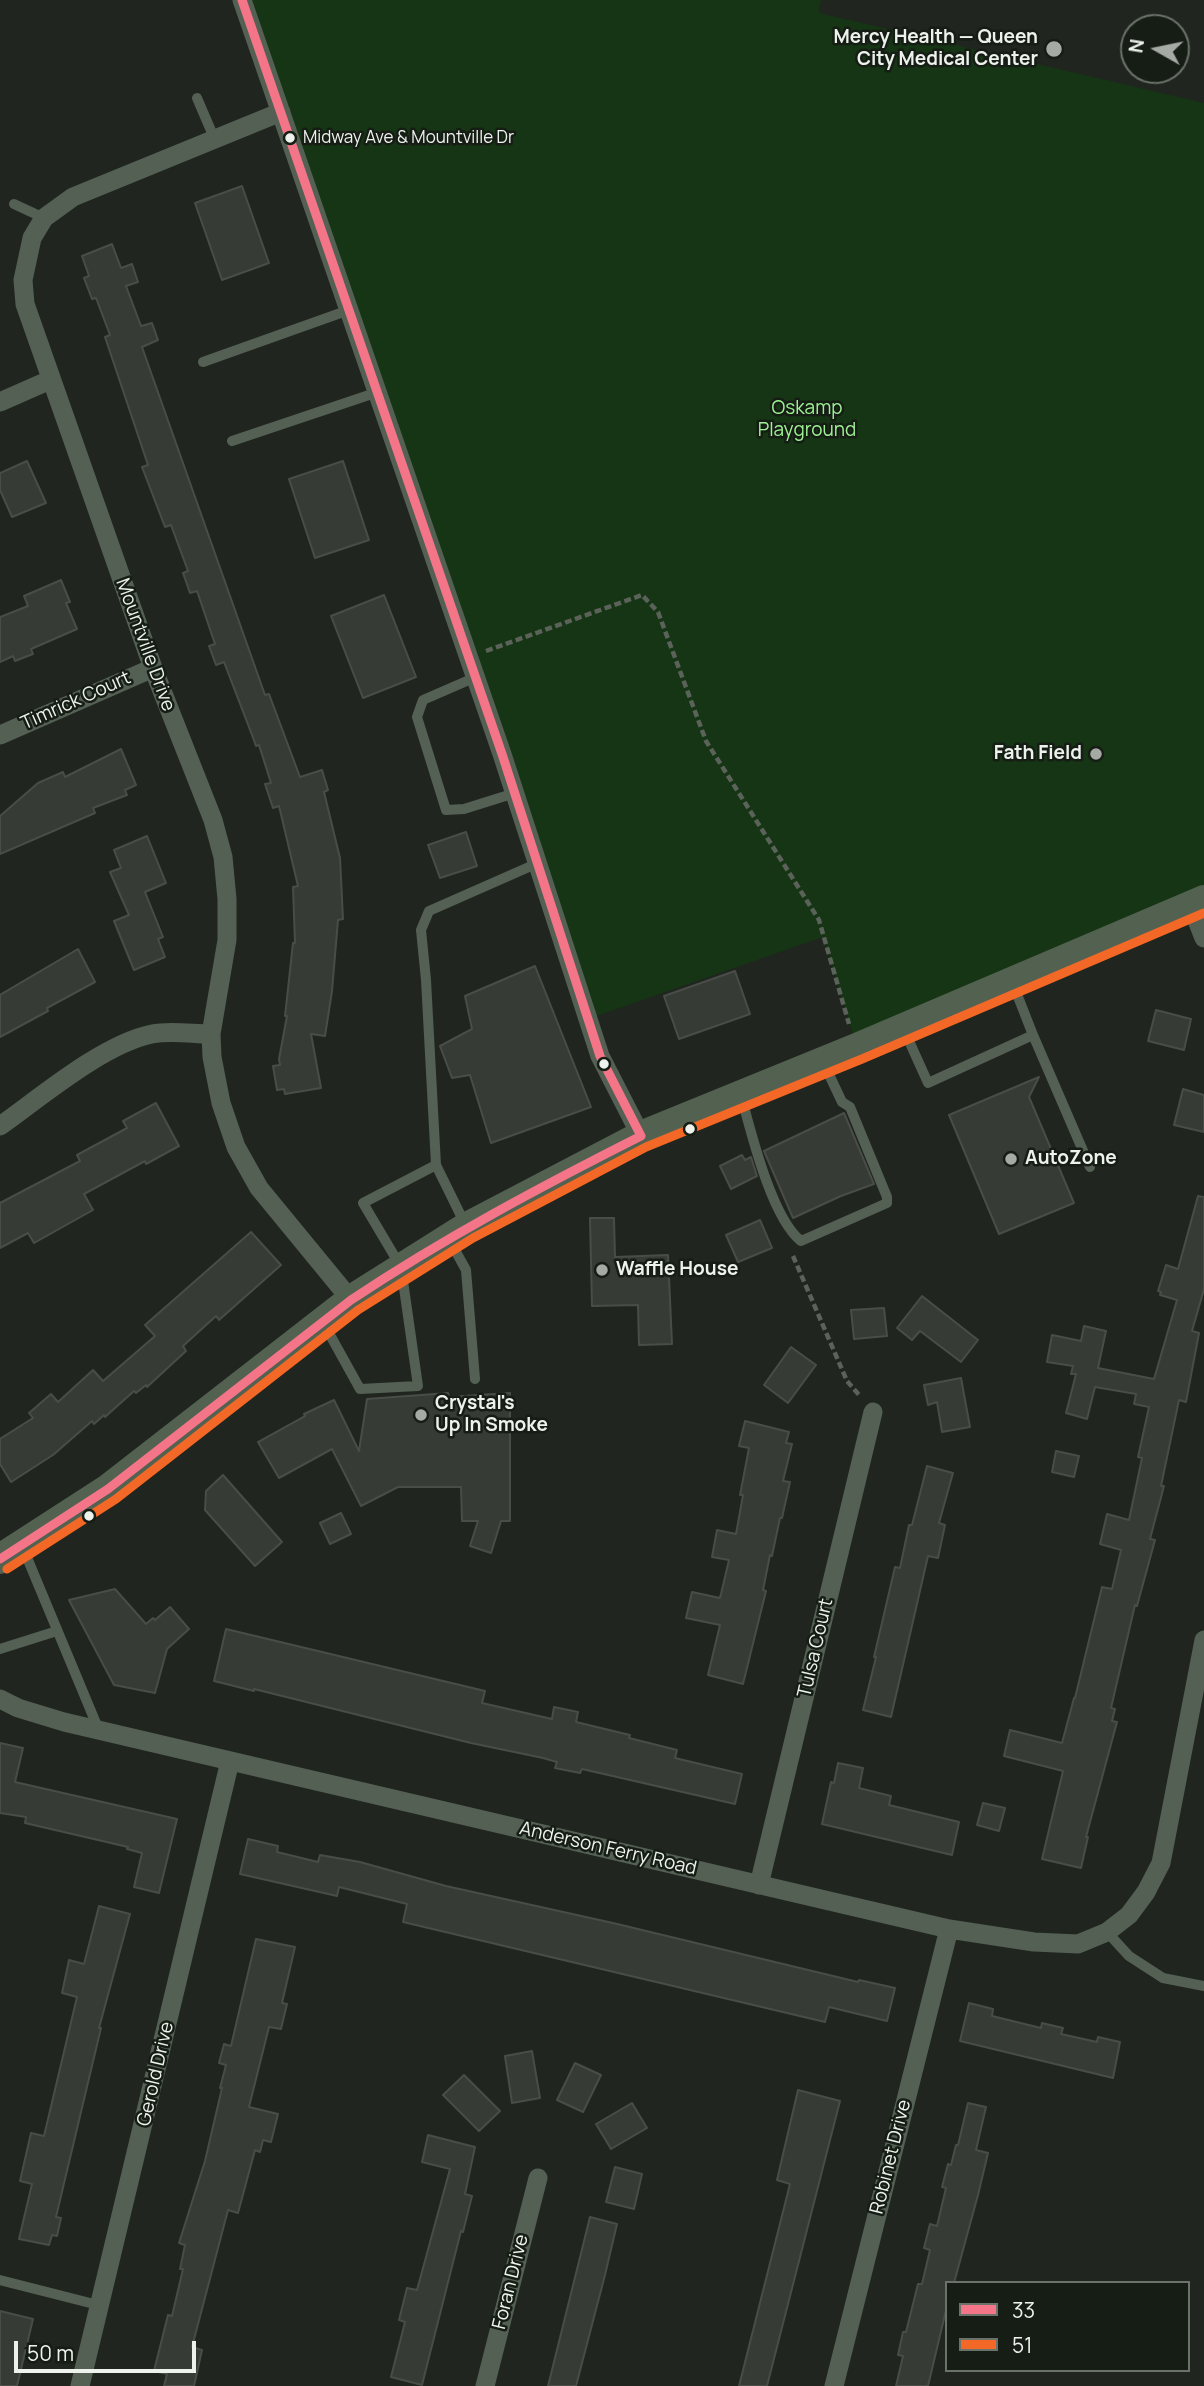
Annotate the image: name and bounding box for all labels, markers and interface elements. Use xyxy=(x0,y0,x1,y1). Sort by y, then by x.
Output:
north arrow xyxy=(1120,14,1190,84)
place label: Mercy Health — Queen City Medical Center xyxy=(834,27,1038,71)
text: N xyxy=(1122,37,1150,55)
marker: Mercy Health — Queen City Medical Center xyxy=(1044,39,1064,59)
place label: Midway Ave & Mountville Dr xyxy=(303,128,514,148)
marker: Midway Ave & Mountville Dr xyxy=(283,131,297,145)
park label: Oskamp Playground xyxy=(758,398,856,442)
street label: Mountville Drive xyxy=(110,575,180,715)
street label: Timrick Court xyxy=(18,667,134,735)
place label: Fath Field xyxy=(994,743,1082,765)
marker: Fath Field xyxy=(1088,746,1104,762)
unlabelled marker xyxy=(597,1057,611,1071)
unlabelled marker xyxy=(683,1122,697,1136)
place label: AutoZone xyxy=(1025,1148,1117,1170)
marker: AutoZone xyxy=(1003,1151,1019,1167)
place label: Waffle House xyxy=(616,1259,738,1281)
marker: Waffle House xyxy=(594,1262,610,1278)
place label: Crystal's Up In Smoke xyxy=(435,1393,548,1437)
marker: Crystal's Up In Smoke xyxy=(413,1407,429,1423)
unlabelled marker xyxy=(82,1509,96,1523)
street label: Tulsa Court xyxy=(794,1596,838,1700)
street label: Anderson Ferry Road xyxy=(517,1818,699,1880)
street label: Gerold Drive xyxy=(133,2020,179,2128)
street label: Robinet Drive xyxy=(866,2097,916,2217)
street label: Foran Drive xyxy=(488,2232,534,2332)
legend xyxy=(945,2281,1190,2372)
text: 33 xyxy=(1012,2296,1035,2324)
scale bar xyxy=(18,2326,200,2370)
text: 51 xyxy=(1012,2331,1032,2359)
text: 50 m xyxy=(27,2339,74,2367)

